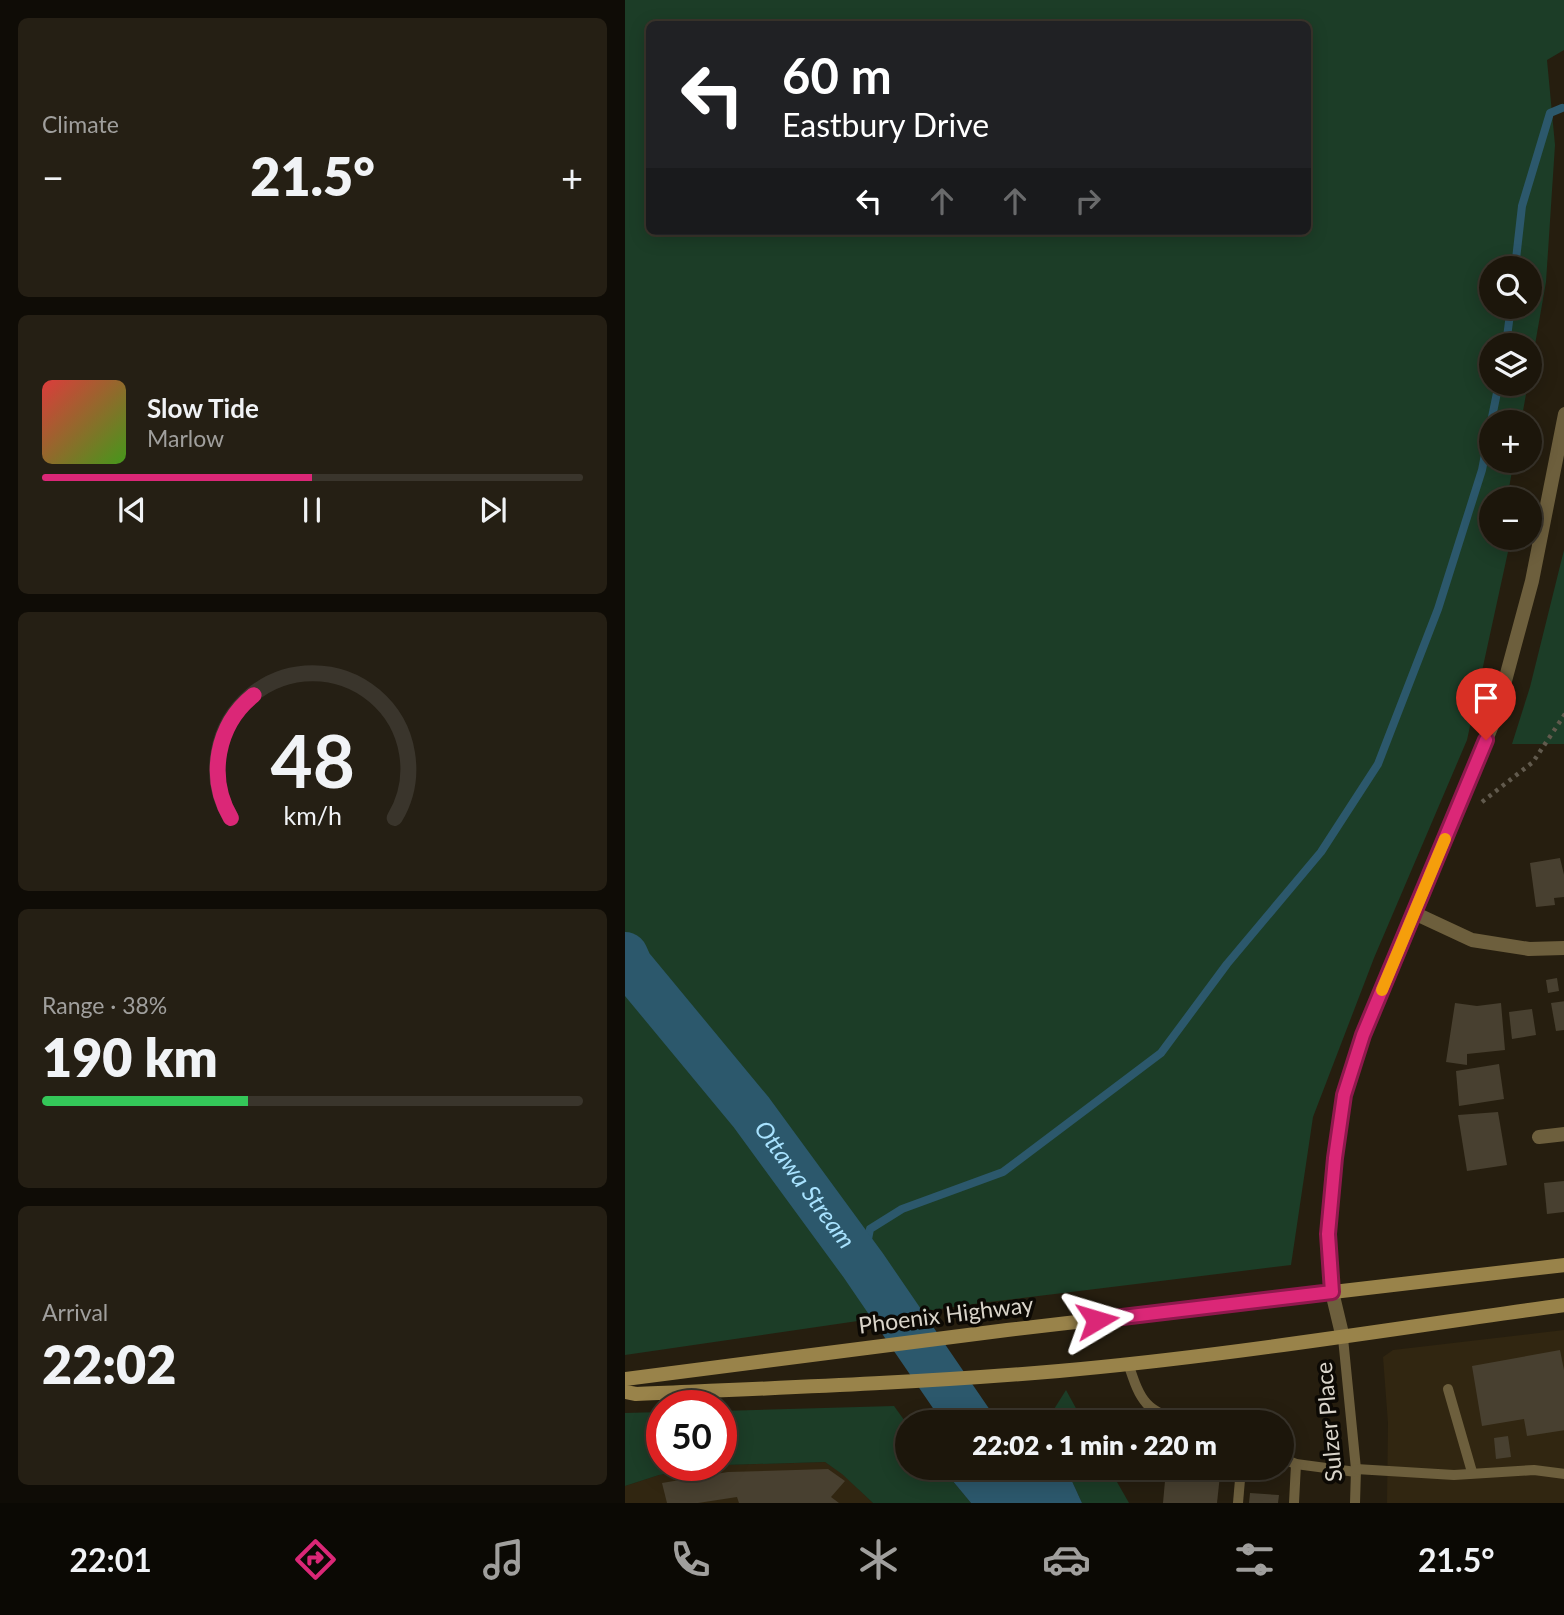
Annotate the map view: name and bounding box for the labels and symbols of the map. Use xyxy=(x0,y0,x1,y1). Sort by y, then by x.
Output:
pin xyxy=(1456,668,1516,740)
water label: Ottawa Stream xyxy=(749,1114,862,1254)
position arrow xyxy=(1060,1283,1134,1357)
street label: Phoenix Highway xyxy=(857,1289,1035,1339)
street label: Sulzer Place xyxy=(1309,1361,1347,1483)
speed limit sign: 50 xyxy=(646,1390,737,1481)

